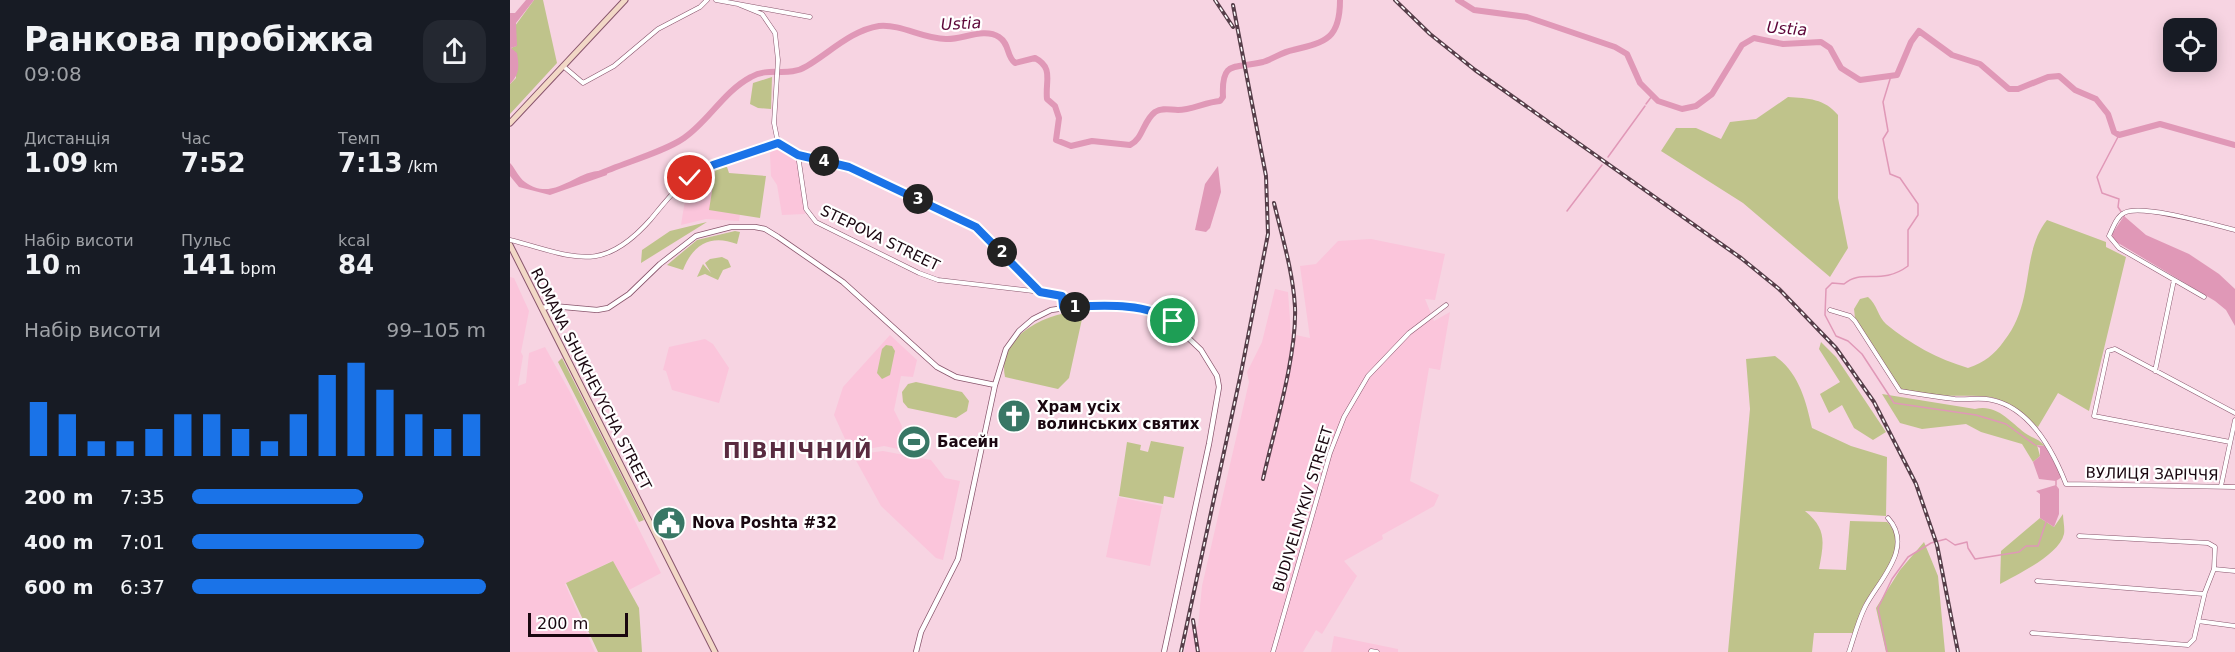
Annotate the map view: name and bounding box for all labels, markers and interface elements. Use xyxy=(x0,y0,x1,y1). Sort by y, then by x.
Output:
water label: Ustia xyxy=(940,13,982,34)
water label: Ustia xyxy=(1766,18,1808,39)
map controls xyxy=(2163,18,2217,72)
button: locate xyxy=(2163,18,2217,72)
text: Ранкова пробіжка xyxy=(24,20,374,59)
button: share xyxy=(423,20,486,83)
text: 09:08 xyxy=(24,62,82,86)
text: Дистанція xyxy=(24,129,110,148)
text: Час xyxy=(181,129,211,148)
text: Темп xyxy=(338,129,380,148)
pin: 4 xyxy=(809,146,839,176)
text: 1.09 xyxy=(24,148,88,178)
text: 7:52 xyxy=(181,148,246,178)
text: 7:13 xyxy=(338,148,403,178)
text: 4 xyxy=(818,151,830,170)
pin xyxy=(664,152,715,203)
text: km xyxy=(88,157,118,176)
text: /km xyxy=(403,157,438,176)
icon: check xyxy=(673,161,706,194)
pin: 3 xyxy=(903,184,933,214)
text: 3 xyxy=(912,189,924,208)
street label: STEPOVA STREET xyxy=(817,201,943,275)
text: Набір висоти xyxy=(24,231,134,250)
text: Пульс xyxy=(181,231,231,250)
text: kcal xyxy=(338,231,370,250)
pin: 2 xyxy=(987,237,1017,267)
text: 2 xyxy=(996,242,1008,261)
text: 10 xyxy=(24,250,60,280)
text: 141 xyxy=(181,250,235,280)
text: 84 xyxy=(338,250,374,280)
text: m xyxy=(60,259,81,278)
text: bpm xyxy=(235,259,276,278)
street label: ROMANA SHUKHEVYCHA STREET xyxy=(527,265,655,494)
pin: 1 xyxy=(1060,292,1090,322)
pin xyxy=(1147,295,1198,346)
text: 1 xyxy=(1069,297,1081,316)
icon: arrive xyxy=(1156,304,1189,337)
text: Набір висоти xyxy=(24,318,161,342)
text: 99–105 m xyxy=(387,318,486,342)
church icon: Храм усіх волинських святих xyxy=(996,398,1032,434)
place label: Храм усіх волинських святих xyxy=(1037,398,1200,433)
street label: BUDIVELNYKIV STREET xyxy=(1269,423,1337,594)
sports icon: Басейн xyxy=(896,424,932,460)
place label: Басейн xyxy=(937,433,999,451)
district label: ПІВНІЧНИЙ xyxy=(723,438,873,463)
street label: ВУЛИЦЯ ЗАРІЧЧЯ xyxy=(2085,464,2219,484)
text: 200 m xyxy=(24,485,94,509)
text: 7:35 xyxy=(120,485,165,509)
public building icon: Nova Poshta #32 xyxy=(651,505,687,541)
place label: Nova Poshta #32 xyxy=(692,514,837,532)
text: 400 m xyxy=(24,530,94,554)
text: 7:01 xyxy=(120,530,165,554)
text: 600 m xyxy=(24,575,94,599)
text: 6:37 xyxy=(120,575,165,599)
scale bar xyxy=(528,610,628,638)
text: 200 m xyxy=(537,614,588,633)

